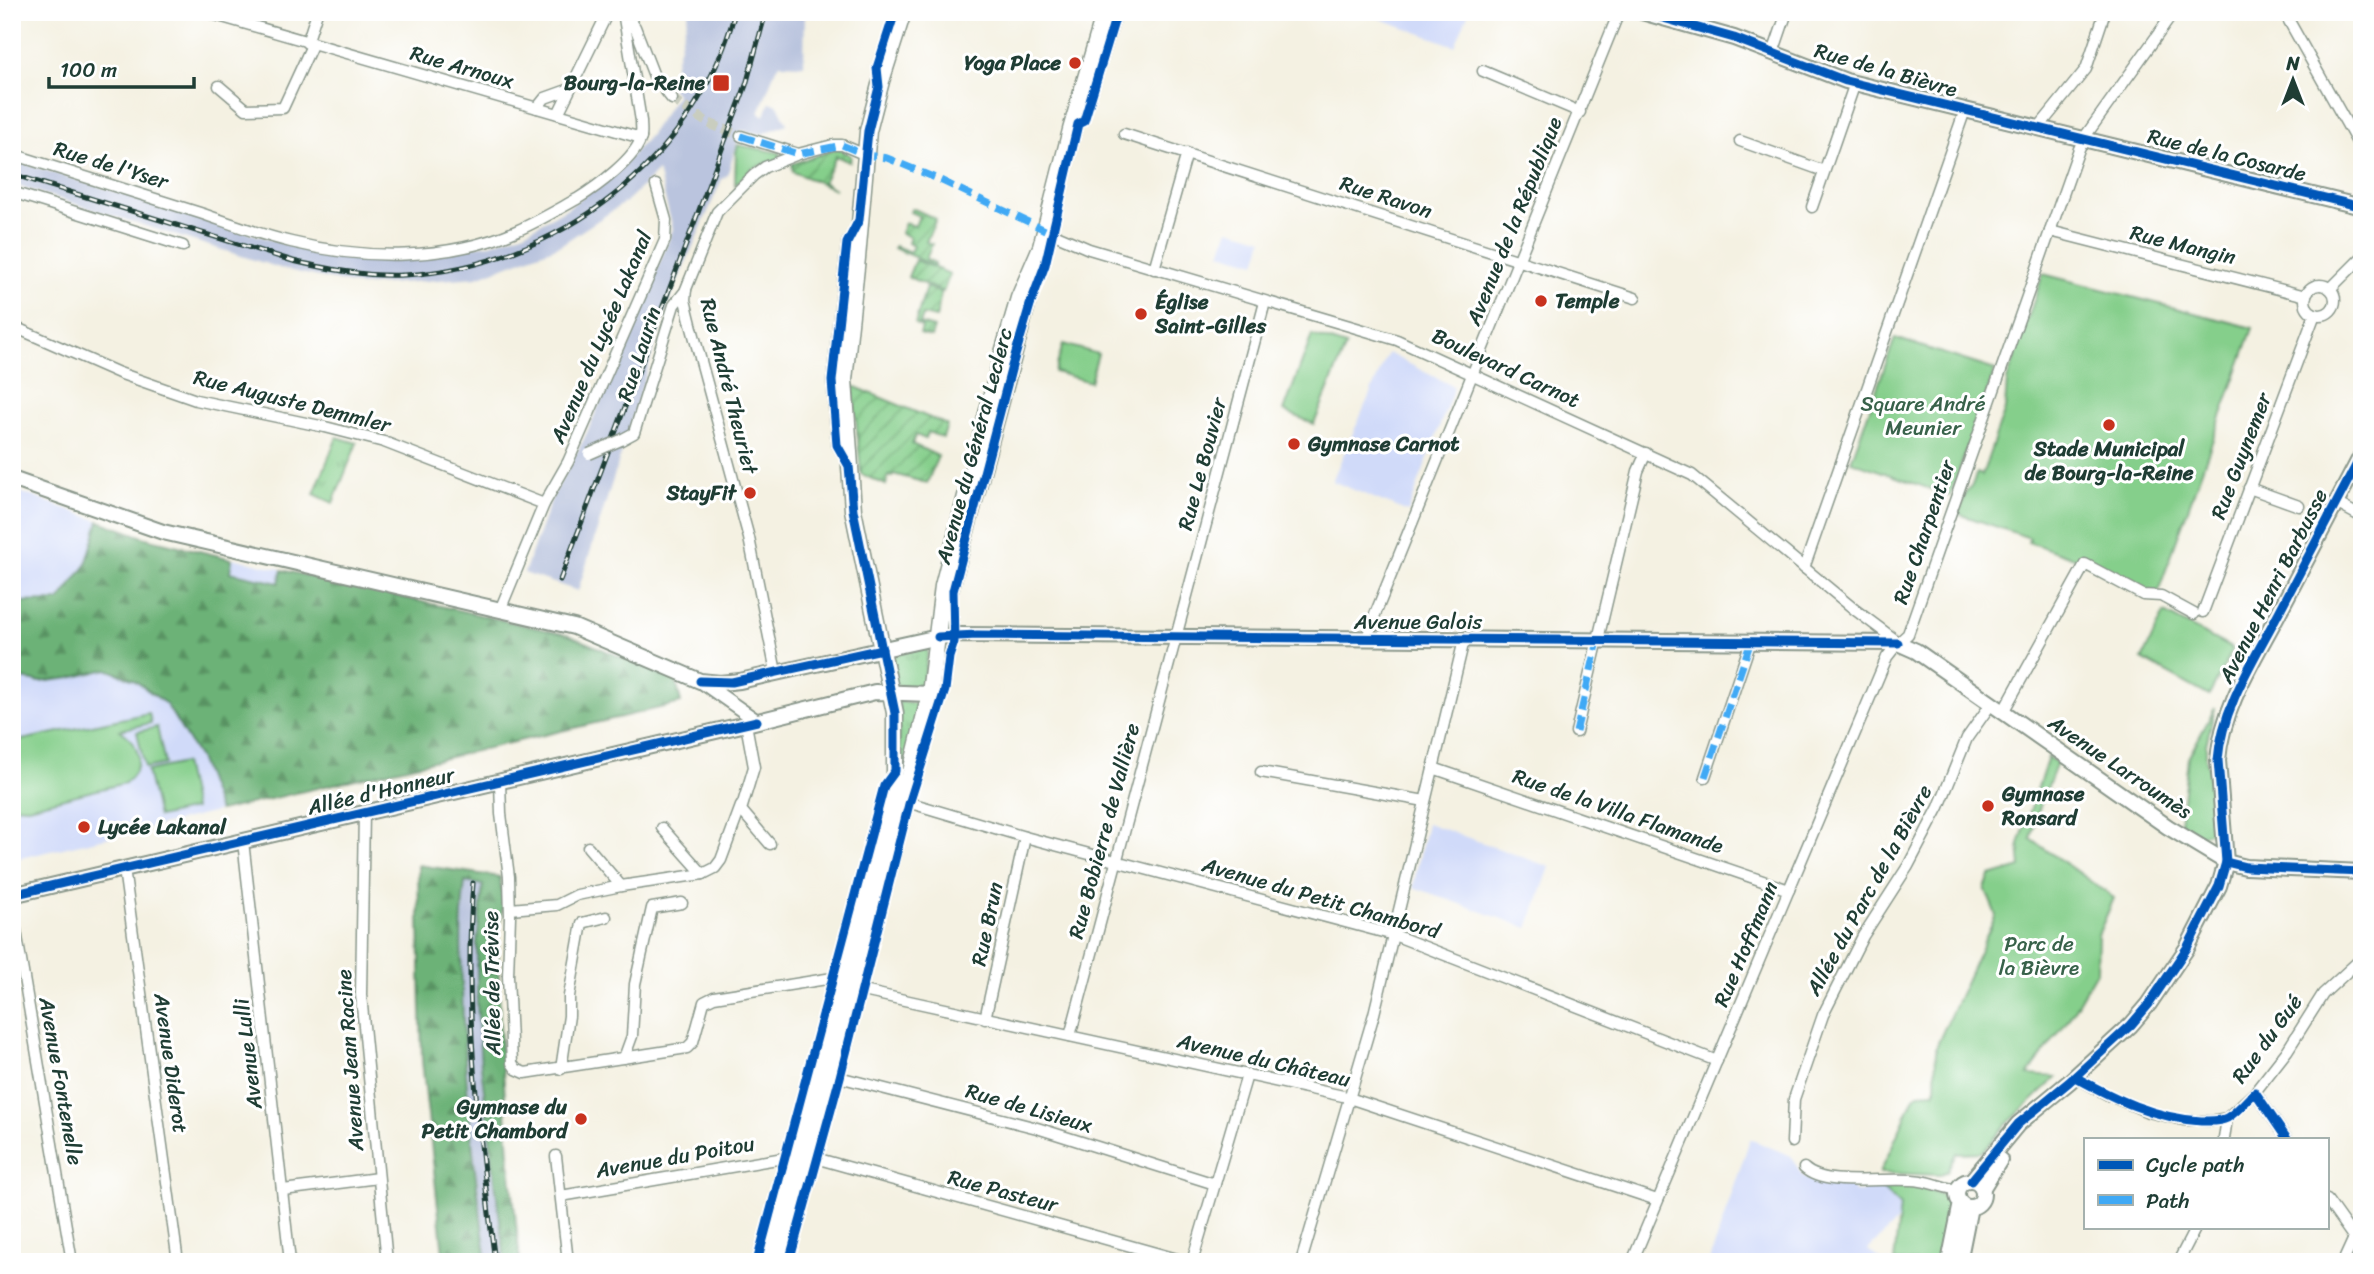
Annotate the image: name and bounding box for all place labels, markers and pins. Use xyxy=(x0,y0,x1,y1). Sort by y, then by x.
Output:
place label: Yoga Place xyxy=(964,44,1061,82)
marker: Yoga Place xyxy=(1067,55,1083,71)
place label: Bourg-la-Reine xyxy=(564,64,706,102)
marker: Bourg-la-Reine xyxy=(711,73,731,93)
place label: Temple xyxy=(1555,282,1620,320)
place label: Église Saint-Gilles xyxy=(1154,283,1266,345)
marker: Temple xyxy=(1533,293,1549,309)
marker: Église Saint-Gilles xyxy=(1133,306,1149,322)
marker: Stade Municipal de Bourg-la-Reine xyxy=(2101,417,2117,433)
place label: Gymnase Carnot xyxy=(1307,425,1460,463)
place label: Stade Municipal de Bourg-la-Reine xyxy=(2024,430,2194,492)
marker: Gymnase Carnot xyxy=(1286,436,1302,452)
place label: StayFit xyxy=(665,474,738,512)
marker: StayFit xyxy=(742,485,758,501)
place label: Gymnase Ronsard xyxy=(2001,775,2085,837)
marker: Gymnase Ronsard xyxy=(1980,798,1996,814)
place label: Lycée Lakanal xyxy=(98,808,227,846)
marker: Lycée Lakanal xyxy=(76,819,92,835)
place label: Gymnase du Petit Chambord xyxy=(422,1088,569,1150)
marker: Gymnase du Petit Chambord xyxy=(573,1111,589,1127)

